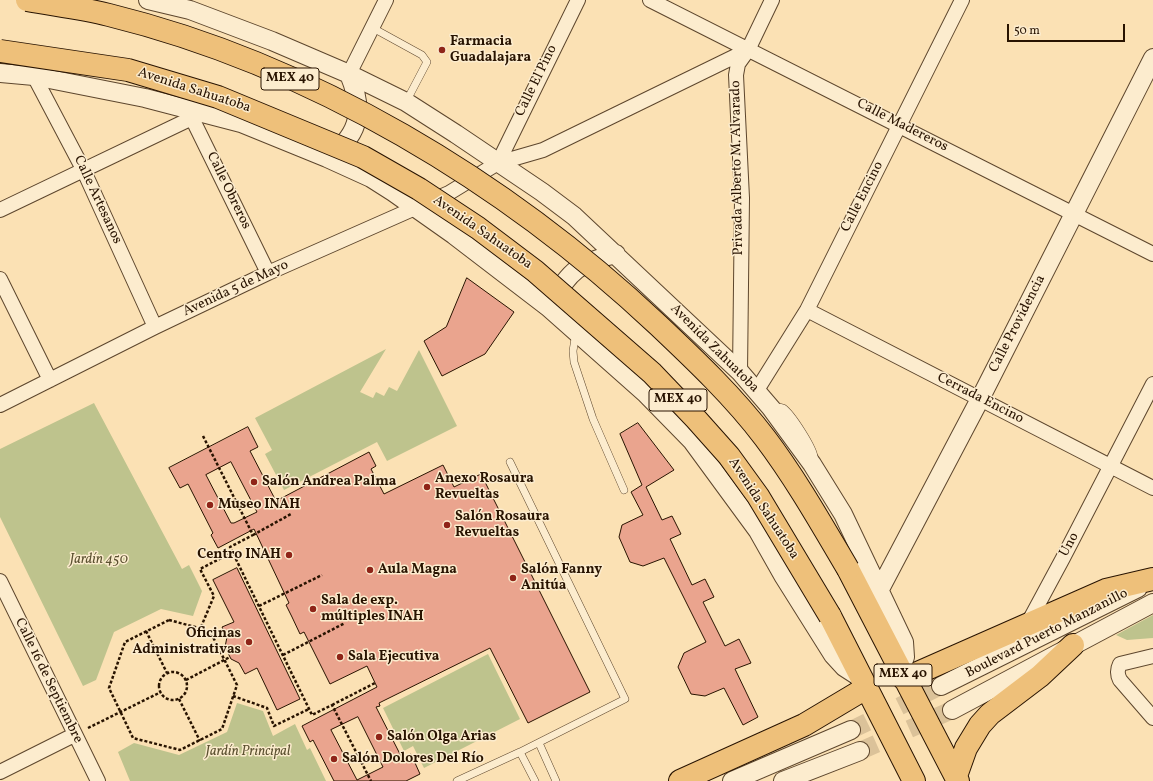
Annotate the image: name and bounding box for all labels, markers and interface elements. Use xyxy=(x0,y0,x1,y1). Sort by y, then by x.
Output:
scale bar xyxy=(1009,16,1127,42)
text: 50 m xyxy=(1014,23,1040,39)
place label: Farmacia Guadalajara xyxy=(450,34,531,66)
street label: Calle El Pino xyxy=(512,43,562,119)
marker: Farmacia Guadalajara xyxy=(437,45,447,55)
street label: Avenida Sahuatoba xyxy=(136,65,252,117)
road number: MEX 40 xyxy=(261,68,319,90)
street label: Privada Alberto M. Alvarado xyxy=(728,80,748,256)
street label: Calle Madereros xyxy=(854,96,950,156)
street label: Calle Obreros xyxy=(202,150,254,232)
street label: Calle Artesanos xyxy=(69,153,125,247)
street label: Calle Encino xyxy=(838,159,888,235)
street label: Avenida Sahuatoba xyxy=(429,192,535,274)
street label: Avenida 5 de Mayo xyxy=(181,257,291,321)
street label: Calle Providencia xyxy=(986,272,1050,376)
street label: Avenida Zahuatoba xyxy=(666,301,762,397)
street label: Cerrada Encino xyxy=(934,370,1026,428)
road number: MEX 40 xyxy=(649,389,707,411)
street label: Avenida Sahuatoba xyxy=(724,455,802,563)
place label: Anexo Rosaura Revueltas xyxy=(435,471,534,504)
place label: Salón Andrea Palma xyxy=(262,474,396,490)
marker: Salón Andrea Palma xyxy=(249,477,259,487)
marker: Anexo Rosaura Revueltas xyxy=(422,482,432,492)
place label: Museo INAH xyxy=(218,497,300,513)
marker: Museo INAH xyxy=(205,500,215,510)
place label: Salón Rosaura Revueltas xyxy=(455,509,550,542)
marker: Salón Rosaura Revueltas xyxy=(442,520,452,530)
street label: Uno xyxy=(1057,530,1083,560)
place label: Centro INAH xyxy=(197,547,281,563)
marker: Centro INAH xyxy=(284,550,294,560)
park label: Jardín 450 xyxy=(70,552,128,568)
place label: Aula Magna xyxy=(378,562,457,578)
place label: Salón Fanny Anitúa xyxy=(521,562,602,594)
marker: Aula Magna xyxy=(365,565,375,575)
marker: Salón Fanny Anitúa xyxy=(508,573,518,583)
street label: Boulevard Puerto Manzanillo xyxy=(963,586,1131,682)
place label: Sala de exp. múltiples INAH xyxy=(321,593,424,626)
marker: Sala de exp. múltiples INAH xyxy=(308,604,318,614)
street label: Calle 16 de Septiembre xyxy=(10,616,86,746)
place label: Oficinas Administrativas xyxy=(133,626,241,658)
marker: Oficinas Administrativas xyxy=(244,637,254,647)
place label: Sala Ejecutiva xyxy=(348,649,439,665)
marker: Sala Ejecutiva xyxy=(335,652,345,662)
road number: MEX 40 xyxy=(874,664,932,686)
place label: Salón Olga Arias xyxy=(387,729,496,745)
marker: Salón Olga Arias xyxy=(374,732,384,742)
park label: Jardín Principal xyxy=(206,744,290,760)
place label: Salón Dolores Del Río xyxy=(342,751,484,767)
marker: Salón Dolores Del Río xyxy=(329,754,339,764)

